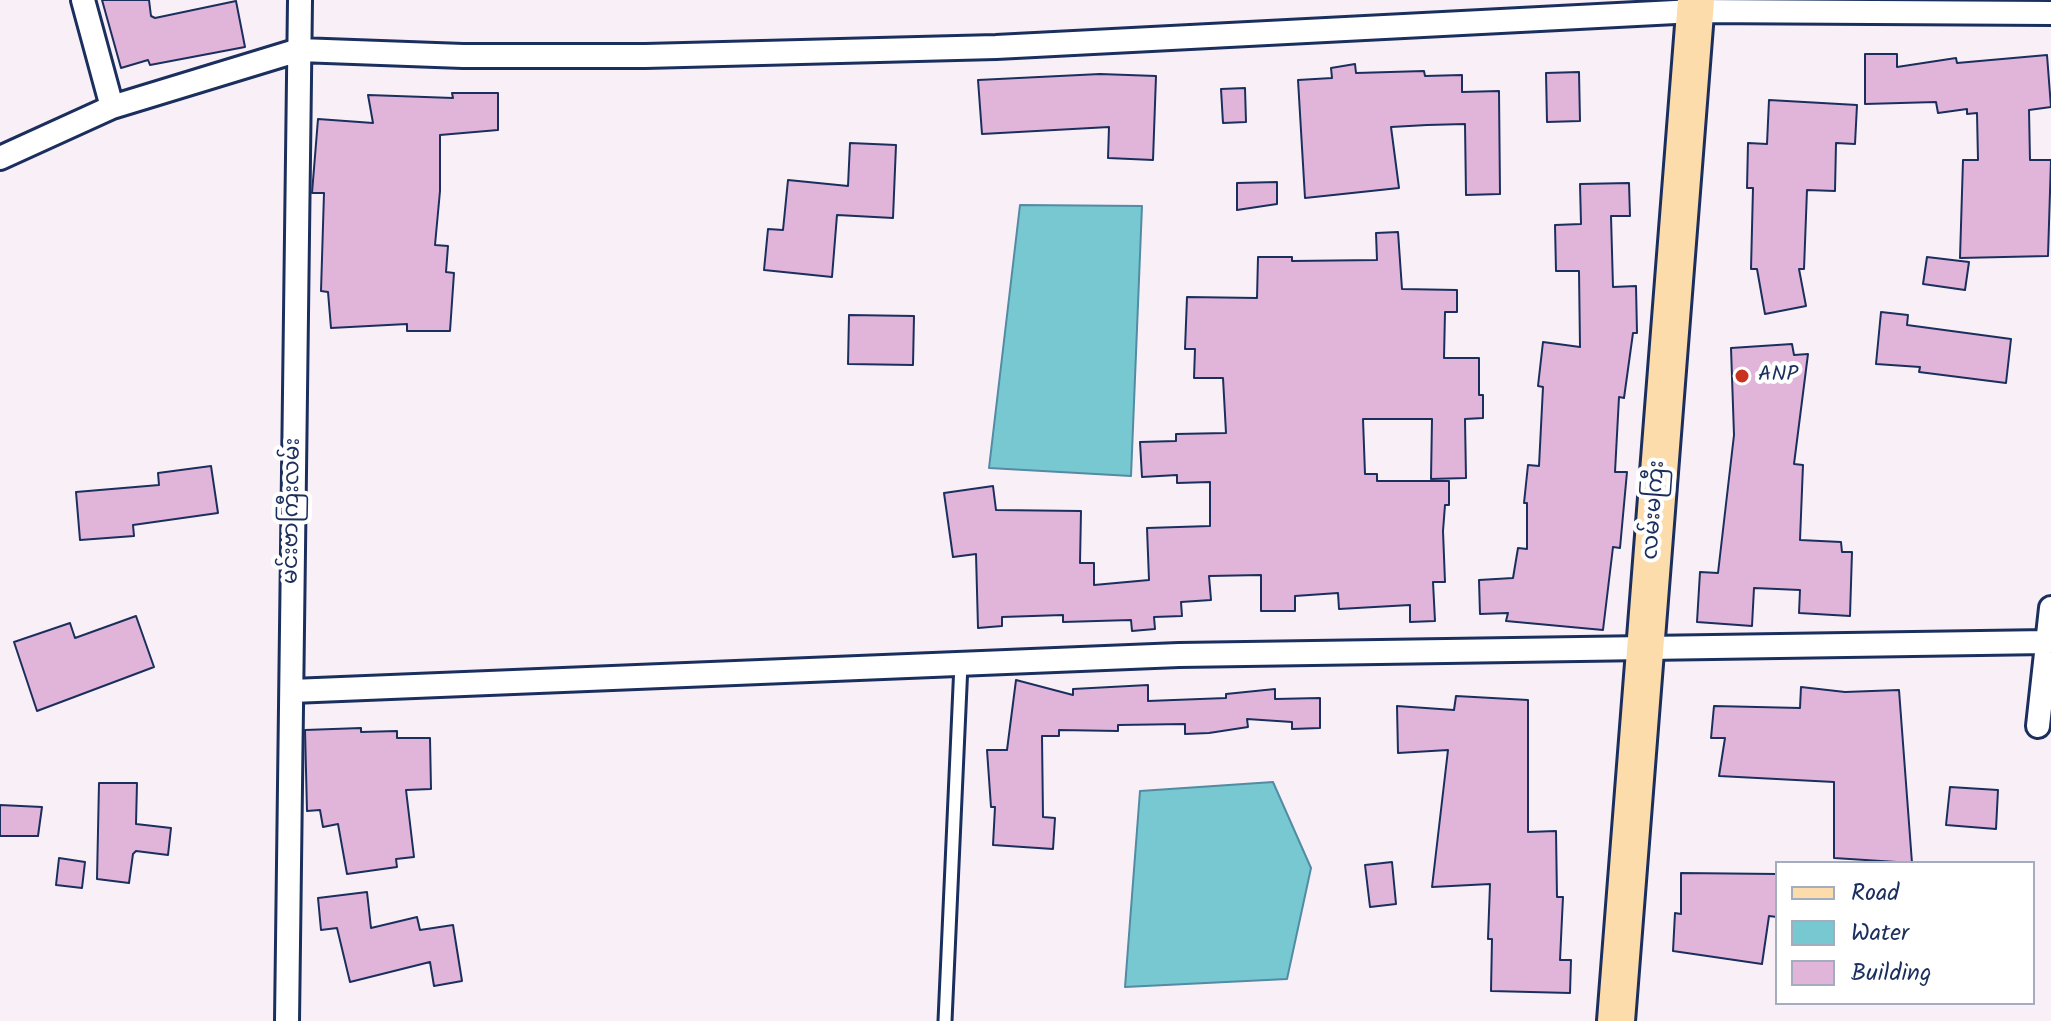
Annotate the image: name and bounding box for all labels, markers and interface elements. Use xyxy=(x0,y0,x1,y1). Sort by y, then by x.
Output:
place label: ANP xyxy=(1758,363,1798,389)
marker: ANP xyxy=(1733,367,1751,385)
street label: မင်းဗာကြီးလမ်း xyxy=(280,438,308,584)
street label: လမ်းမကြီး xyxy=(1639,459,1673,561)
legend xyxy=(1775,861,2035,1005)
text: Road xyxy=(1851,874,1899,913)
text: Water xyxy=(1851,914,1909,953)
text: Building xyxy=(1851,954,1931,993)

